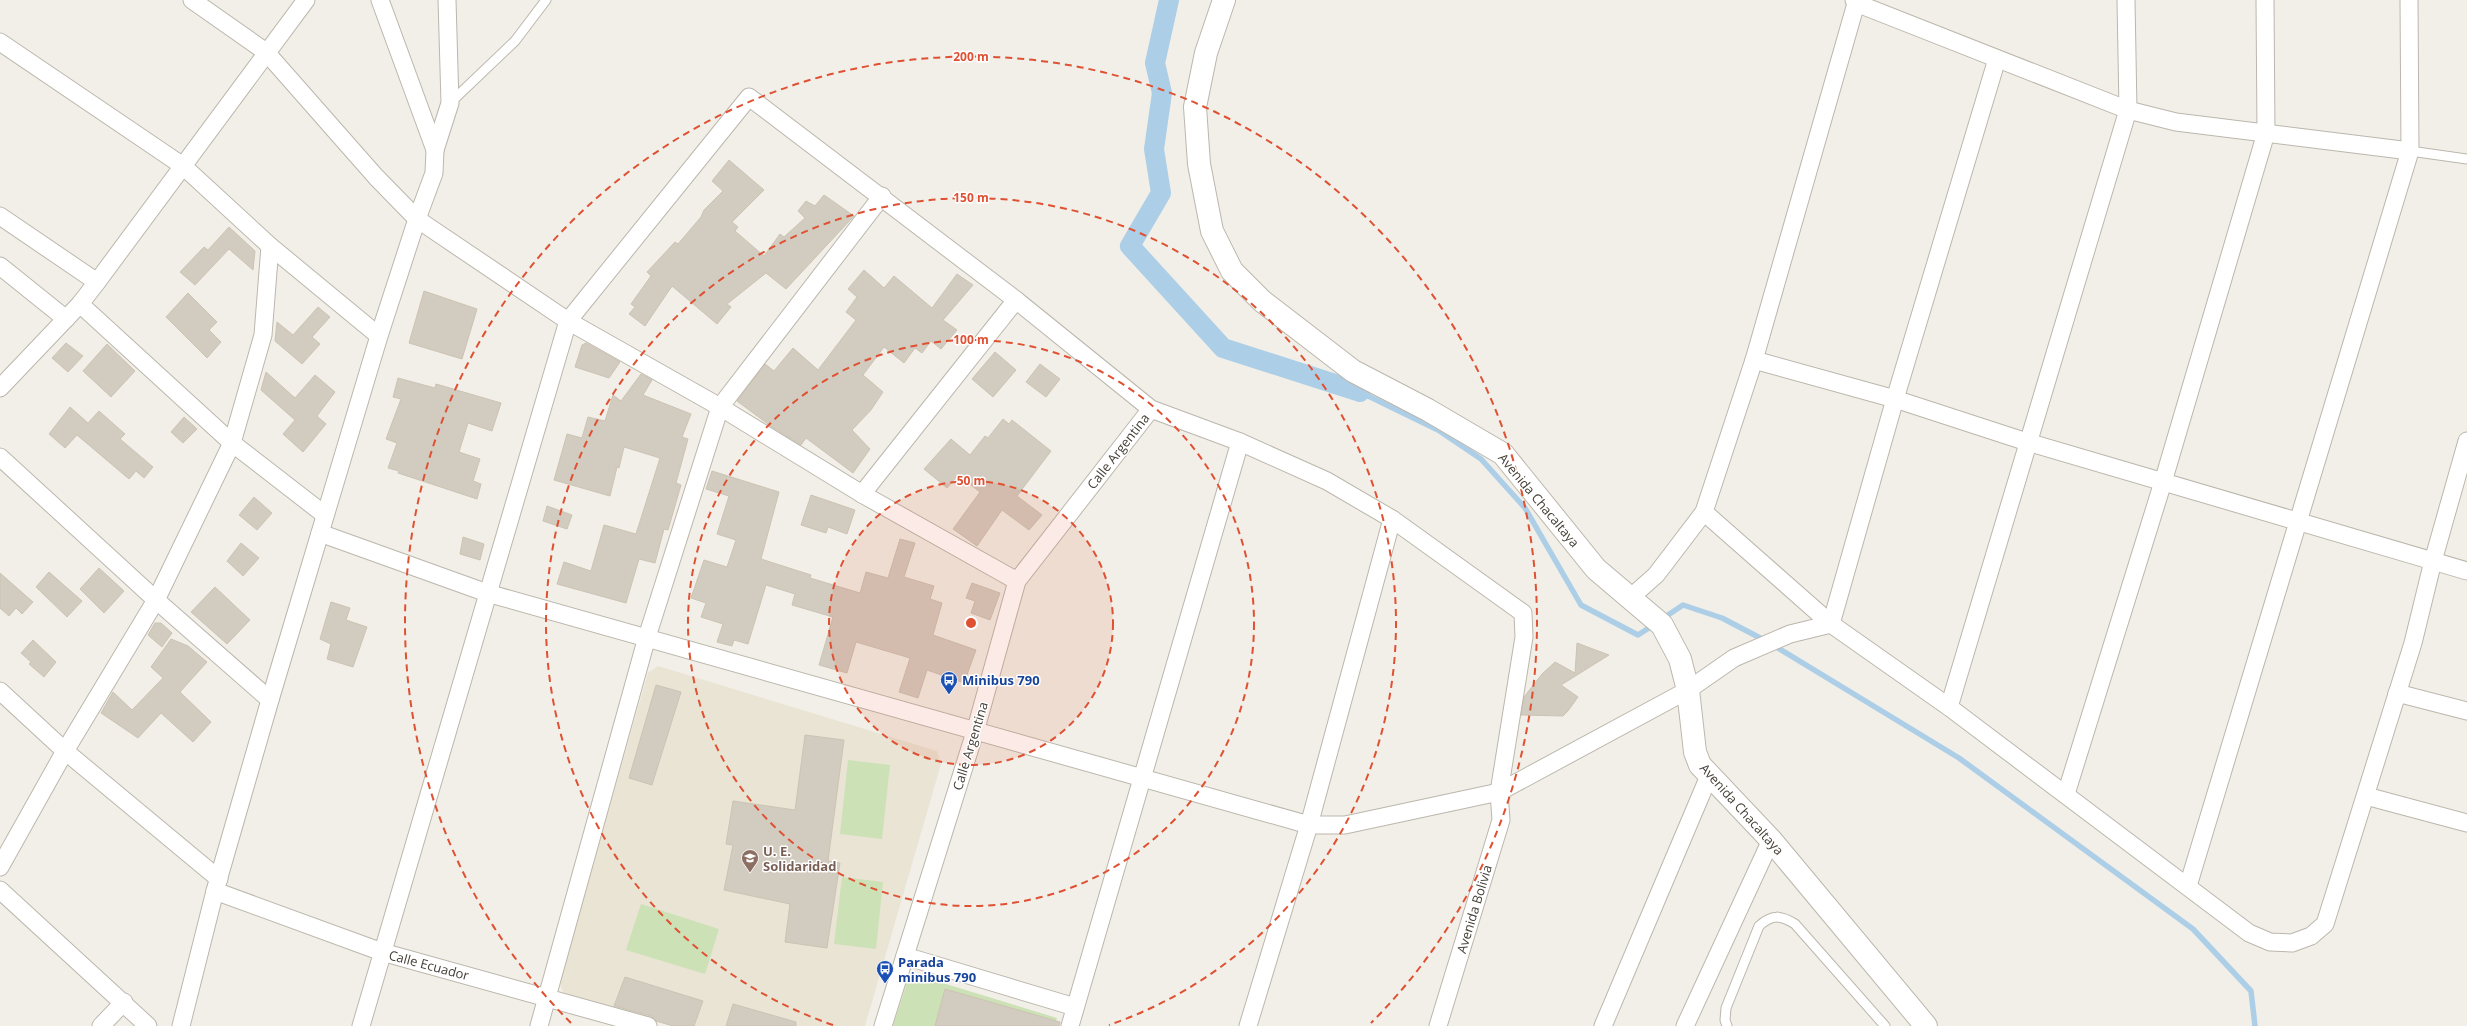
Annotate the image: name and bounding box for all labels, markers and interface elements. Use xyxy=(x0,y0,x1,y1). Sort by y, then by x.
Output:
text: 200 m xyxy=(953,48,989,65)
text: 150 m xyxy=(953,189,989,206)
text: 100 m xyxy=(953,331,989,348)
street label: Calle Argentina xyxy=(1083,409,1153,493)
street label: Avenida Chacaltaya xyxy=(1494,449,1584,551)
text: 50 m xyxy=(957,472,985,489)
centre of rings xyxy=(964,616,978,630)
bus stop icon: Minibus 790 xyxy=(939,670,959,695)
place label: Minibus 790 xyxy=(962,671,1040,689)
street label: Calle Argentina xyxy=(948,700,992,792)
street label: Avenida Chacaltaya xyxy=(1696,759,1788,859)
place label: U. E. Solidaridad xyxy=(763,842,836,875)
school or university icon: U. E. Solidaridad xyxy=(740,848,760,873)
street label: Avenida Bolivia xyxy=(1452,863,1496,955)
street label: Calle Ecuador xyxy=(387,946,472,985)
place label: Parada minibus 790 xyxy=(898,953,976,986)
bus stop icon: Parada minibus 790 xyxy=(875,959,895,984)

